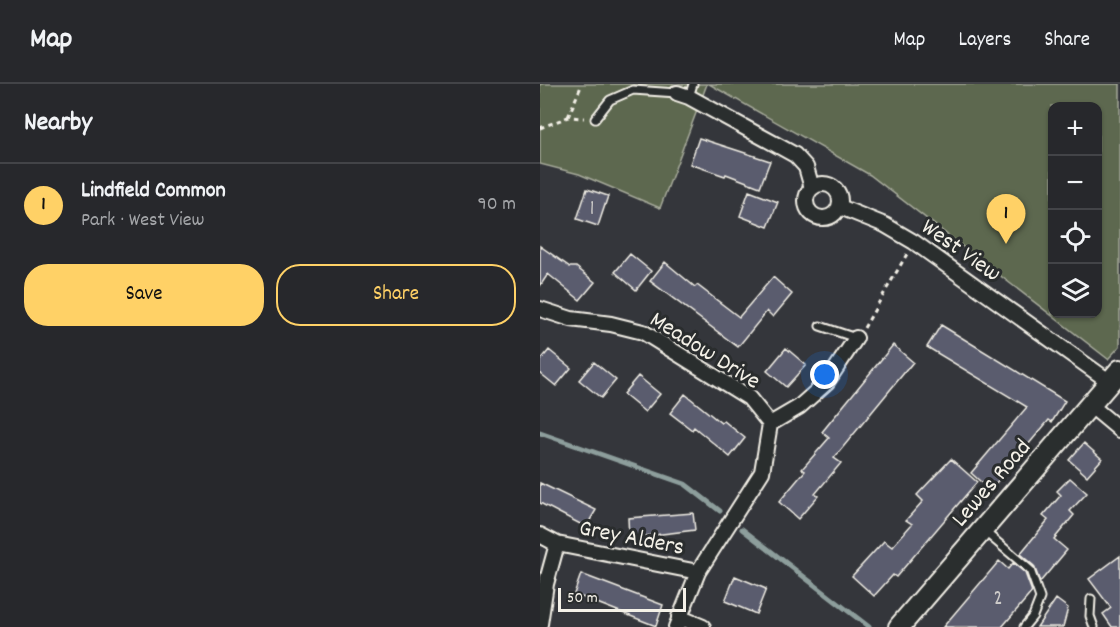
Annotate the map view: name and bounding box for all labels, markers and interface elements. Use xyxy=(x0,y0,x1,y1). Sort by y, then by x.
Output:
text: Map xyxy=(30,21,72,61)
text: Map xyxy=(894,26,925,56)
text: Layers xyxy=(958,26,1011,56)
text: Share xyxy=(1044,26,1090,56)
map controls xyxy=(1048,102,1102,318)
button: + xyxy=(1048,102,1102,156)
text: Nearby xyxy=(24,105,92,142)
button: − xyxy=(1048,156,1102,210)
text: Lindfield Common xyxy=(81,176,226,207)
text: 1 xyxy=(41,191,46,219)
text: 90 m xyxy=(478,191,516,219)
pin: 1 xyxy=(986,194,1026,244)
house number: 1 xyxy=(590,195,594,225)
text: Park · West View xyxy=(81,207,204,235)
button: locate xyxy=(1048,210,1102,264)
street label: West View xyxy=(913,212,1007,291)
button: Save xyxy=(24,264,264,326)
button: Share xyxy=(276,264,516,326)
button: layers xyxy=(1048,264,1102,318)
street label: Meadow Drive xyxy=(642,304,766,399)
your location xyxy=(810,360,839,389)
street label: Lewes Road xyxy=(944,432,1040,535)
street label: Grey Alders xyxy=(576,512,687,566)
scale bar xyxy=(558,585,686,612)
house number: 2 xyxy=(993,585,1003,615)
text: 50 m xyxy=(567,587,598,610)

